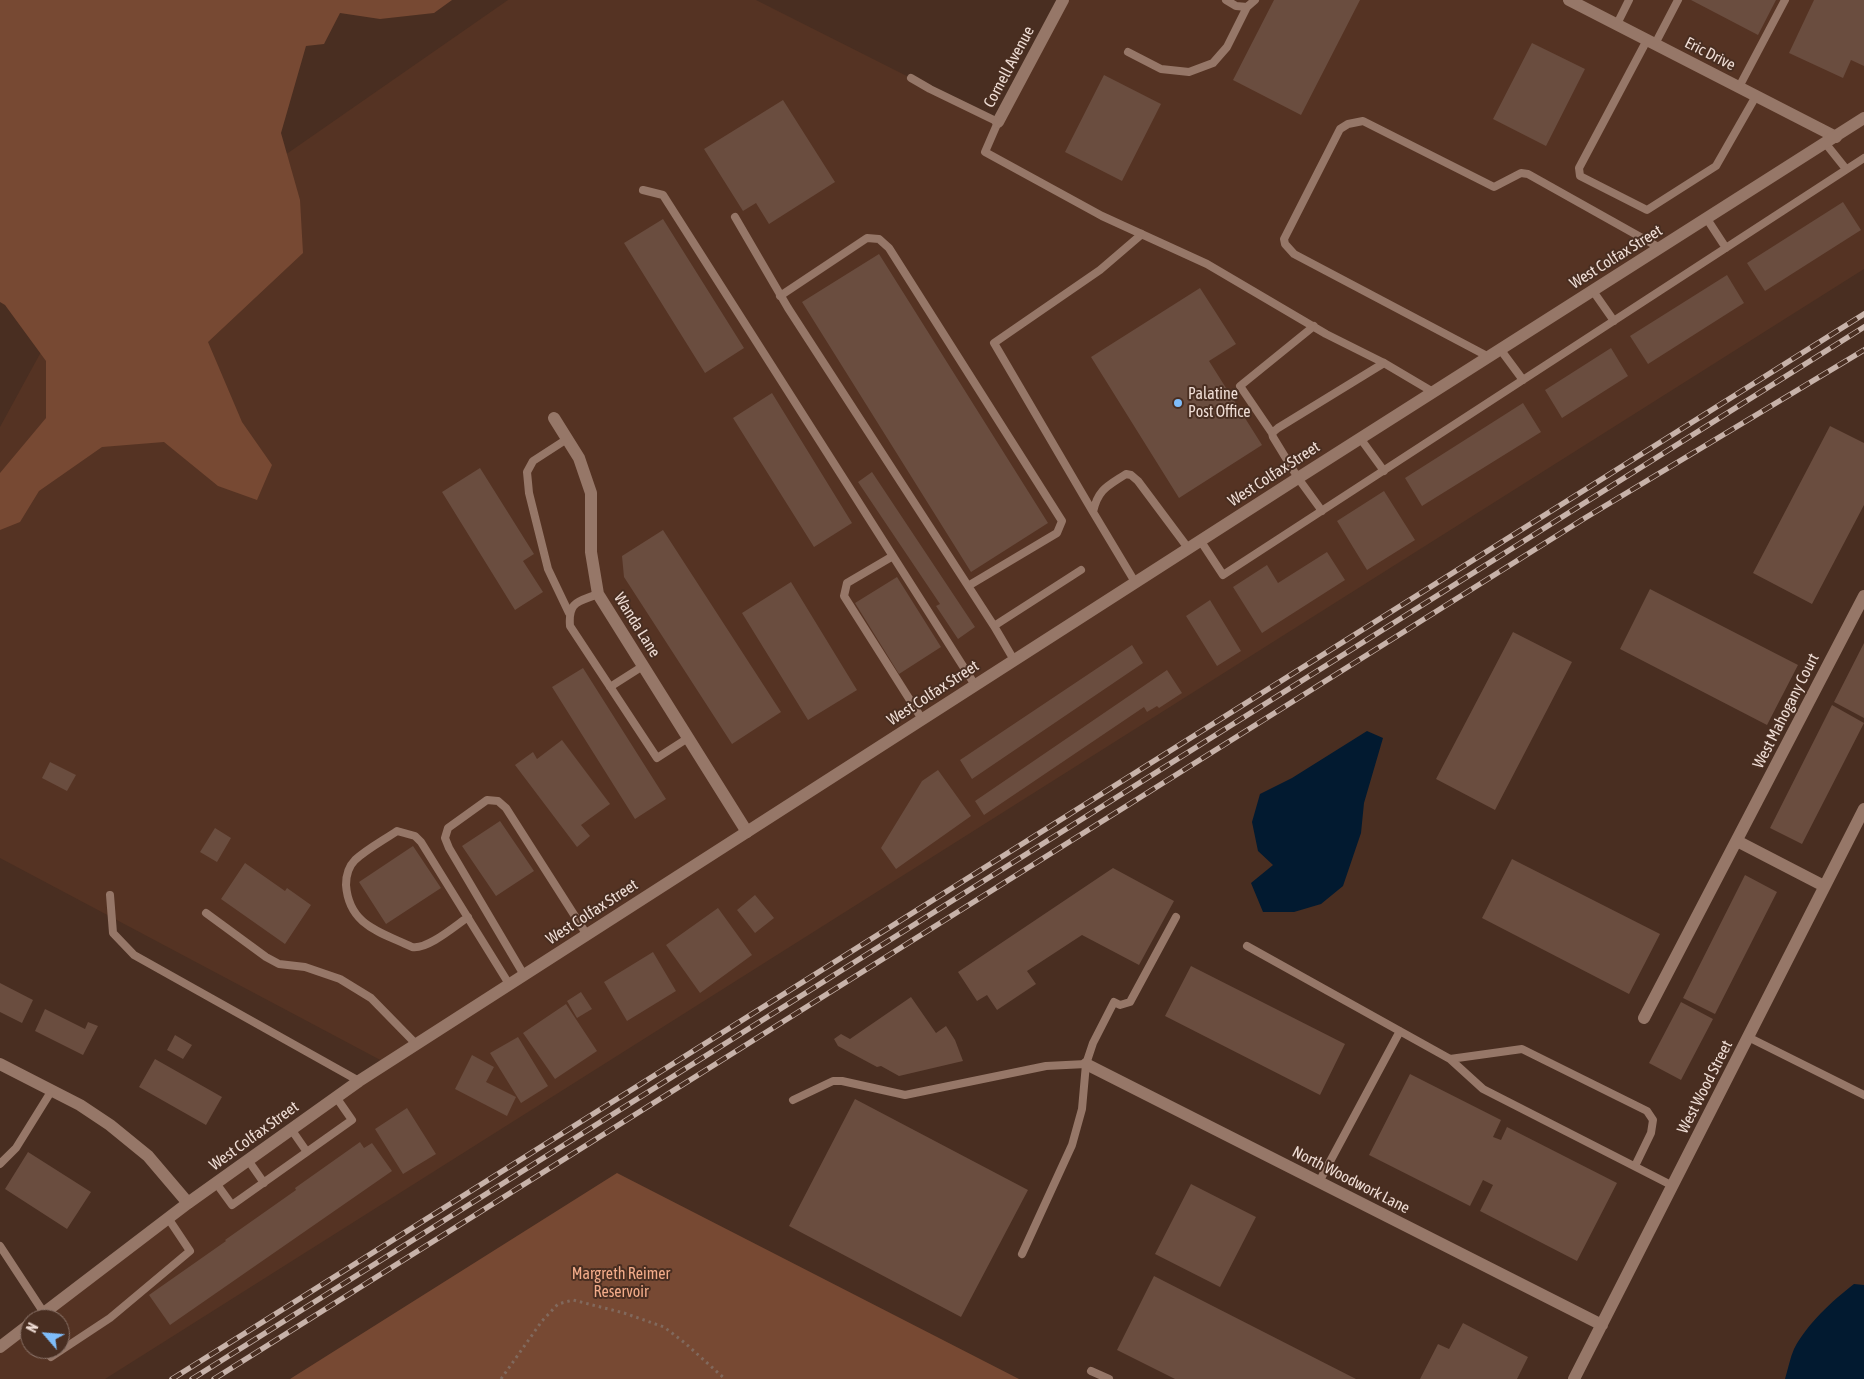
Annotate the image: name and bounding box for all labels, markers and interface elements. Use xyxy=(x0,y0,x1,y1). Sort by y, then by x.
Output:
street label: Cornell Avenue xyxy=(980,23,1038,111)
street label: Eric Drive xyxy=(1681,33,1739,75)
street label: West Colfax Street xyxy=(1566,221,1666,293)
place label: Palatine Post Office xyxy=(1188,384,1251,422)
marker: Palatine Post Office xyxy=(1172,397,1184,409)
street label: West Colfax Street xyxy=(1225,437,1323,511)
street label: Wanda Lane xyxy=(610,589,664,661)
street label: West Mahogany Court xyxy=(1749,650,1823,772)
street label: West Colfax Street xyxy=(884,656,982,730)
street label: West Colfax Street xyxy=(543,875,641,949)
street label: West Wood Street xyxy=(1673,1037,1737,1137)
street label: West Colfax Street xyxy=(206,1097,302,1175)
street label: North Woodwork Lane xyxy=(1289,1142,1413,1218)
park label: Margreth Reimer Reservoir xyxy=(572,1264,670,1302)
north arrow xyxy=(20,1309,70,1359)
text: N xyxy=(24,1320,42,1335)

